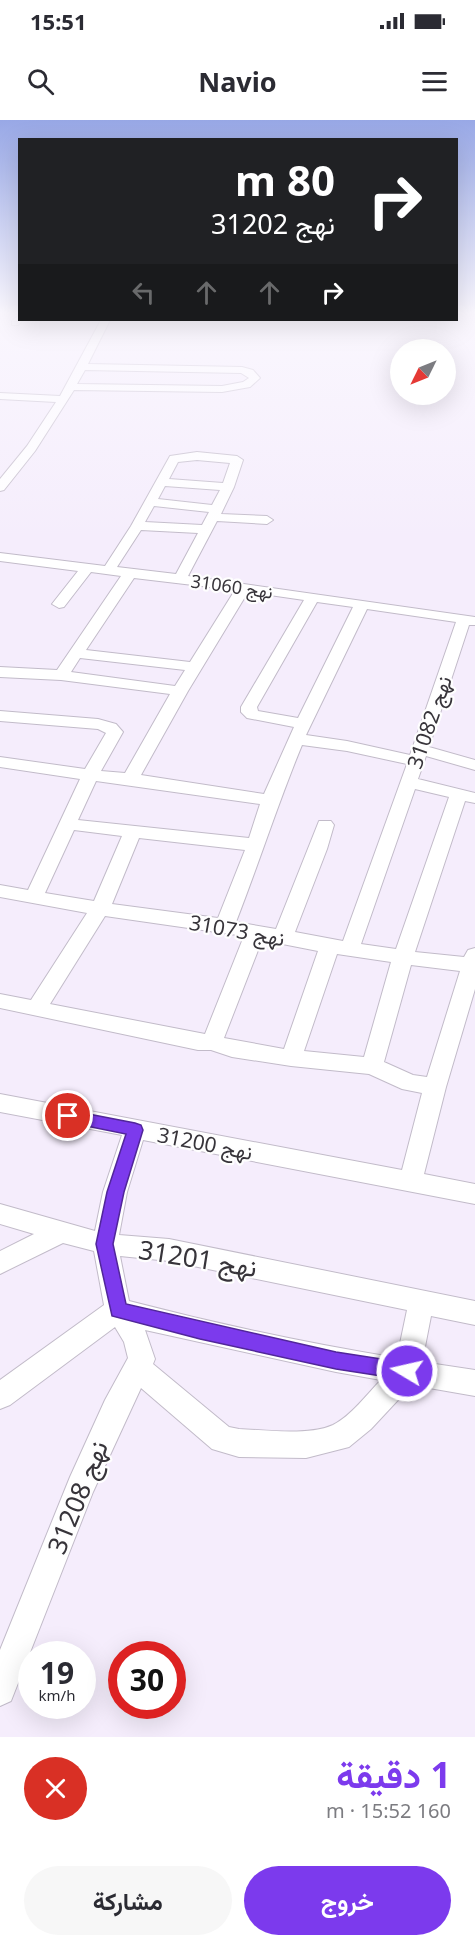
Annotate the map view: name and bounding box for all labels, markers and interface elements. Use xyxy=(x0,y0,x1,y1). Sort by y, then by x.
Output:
text: 15:51 xyxy=(30,6,87,36)
text: Navio xyxy=(198,63,277,100)
icon: search xyxy=(24,65,57,98)
icon: menu xyxy=(418,65,451,98)
text: 80 m xyxy=(235,151,335,208)
icon: right xyxy=(356,162,434,240)
text: نهج 31202 xyxy=(211,205,335,242)
icon: left xyxy=(127,276,160,309)
icon: ahead xyxy=(190,276,223,309)
icon: ahead xyxy=(253,276,286,309)
icon: right xyxy=(316,276,349,309)
north arrow xyxy=(390,339,456,405)
map controls xyxy=(390,339,456,405)
street label: نهج 31060 xyxy=(189,568,275,605)
street label: نهج 31082 xyxy=(400,672,459,772)
street label: نهج 31073 xyxy=(187,908,287,953)
pin xyxy=(42,1090,93,1141)
icon: arrive xyxy=(51,1099,84,1132)
street label: نهج 31200 xyxy=(155,1120,255,1167)
street label: نهج 31201 xyxy=(136,1231,260,1286)
position arrow xyxy=(375,1339,439,1403)
street label: نهج 31208 xyxy=(38,1435,117,1559)
speed limit sign: 30 xyxy=(108,1641,186,1719)
text: 19 xyxy=(40,1652,74,1693)
text: km/h xyxy=(39,1685,75,1705)
text: 1 دقيقة xyxy=(336,1750,451,1799)
button: close xyxy=(24,1757,87,1820)
text: 160 m · 15:52 xyxy=(326,1797,451,1824)
button: مشاركة xyxy=(24,1866,232,1935)
button: خروج xyxy=(244,1866,451,1935)

